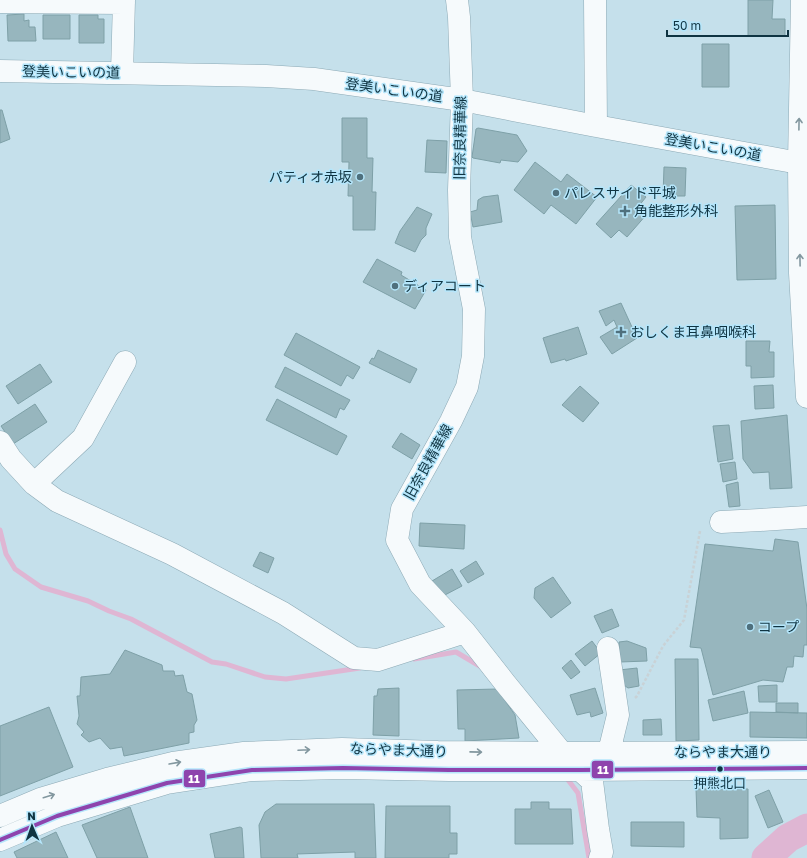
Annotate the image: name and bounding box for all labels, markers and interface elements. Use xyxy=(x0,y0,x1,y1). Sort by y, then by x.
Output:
scale bar xyxy=(667,12,788,38)
text: 50 m xyxy=(673,18,701,33)
street label: 登美いこいの道 xyxy=(22,62,120,81)
street label: 登美いこいの道 xyxy=(344,74,444,105)
street label: 旧奈良精華線 xyxy=(450,96,469,180)
one-way arrow xyxy=(795,118,803,131)
street label: 登美いこいの道 xyxy=(663,130,763,163)
place label: パティオ赤坂 xyxy=(269,168,352,185)
marker: パティオ赤坂 xyxy=(355,172,365,182)
place label: パレスサイド平城 xyxy=(564,184,676,201)
marker: パレスサイド平城 xyxy=(551,188,561,198)
place label: 角能整形外科 xyxy=(634,202,718,219)
marker: 角能整形外科 xyxy=(619,205,631,217)
one-way arrow xyxy=(796,254,804,267)
place label: ディアコート xyxy=(403,277,486,294)
marker: ディアコート xyxy=(390,281,400,291)
place label: おしくま耳鼻咽喉科 xyxy=(630,323,756,340)
marker: おしくま耳鼻咽喉科 xyxy=(615,326,627,338)
street label: 旧奈良精華線 xyxy=(400,421,455,503)
place label: コープ xyxy=(758,618,799,635)
marker: コープ xyxy=(745,622,755,632)
street label: ならやま大通り xyxy=(350,739,448,760)
street label: ならやま大通り xyxy=(674,743,772,760)
one-way arrow xyxy=(297,747,310,754)
one-way arrow xyxy=(469,748,482,756)
one-way arrow xyxy=(168,759,181,767)
line badge: 11 xyxy=(591,760,614,779)
text: 11 xyxy=(597,763,609,776)
marker: 押熊北口 xyxy=(715,764,725,774)
line badge: 11 xyxy=(183,769,206,788)
text: 11 xyxy=(188,772,200,785)
place label: 押熊北口 xyxy=(694,775,746,791)
one-way arrow xyxy=(43,792,56,799)
north arrow xyxy=(12,806,52,846)
text: N xyxy=(27,809,36,822)

